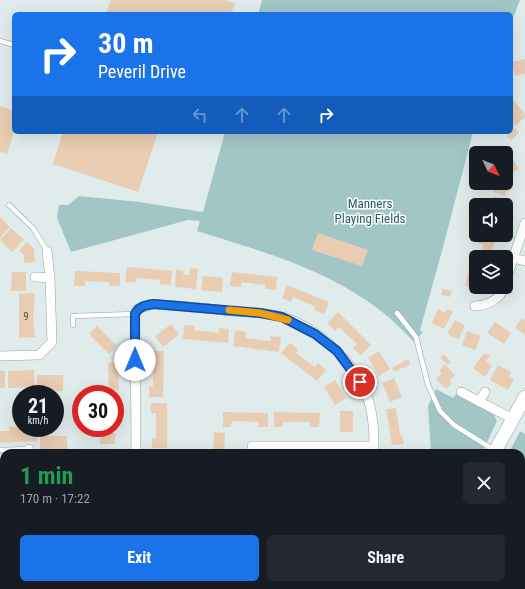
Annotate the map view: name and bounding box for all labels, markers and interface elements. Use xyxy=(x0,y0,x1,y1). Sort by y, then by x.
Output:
text: 30 m xyxy=(98,27,154,60)
icon: right xyxy=(32,28,84,80)
text: Peveril Drive xyxy=(98,61,186,82)
icon: left xyxy=(189,104,211,126)
icon: ahead xyxy=(231,104,253,126)
icon: ahead xyxy=(273,104,295,126)
icon: right xyxy=(315,104,337,126)
north arrow xyxy=(469,146,513,190)
map controls xyxy=(469,146,513,294)
park label: Manners Playing Fields xyxy=(334,196,406,226)
button: sound xyxy=(469,198,513,242)
button: layers xyxy=(469,250,513,294)
house number: 9 xyxy=(23,310,29,323)
position arrow xyxy=(114,339,156,381)
pin xyxy=(343,365,377,399)
icon: arrive xyxy=(349,371,371,393)
speed limit sign: 30 xyxy=(72,385,124,437)
text: 21 xyxy=(28,394,48,418)
text: km/h xyxy=(28,415,48,426)
text: 1 min xyxy=(20,462,73,490)
button: close xyxy=(463,462,505,504)
text: 170 m · 17:22 xyxy=(20,491,90,506)
button: Exit xyxy=(20,535,259,581)
button: Share xyxy=(267,535,505,581)

